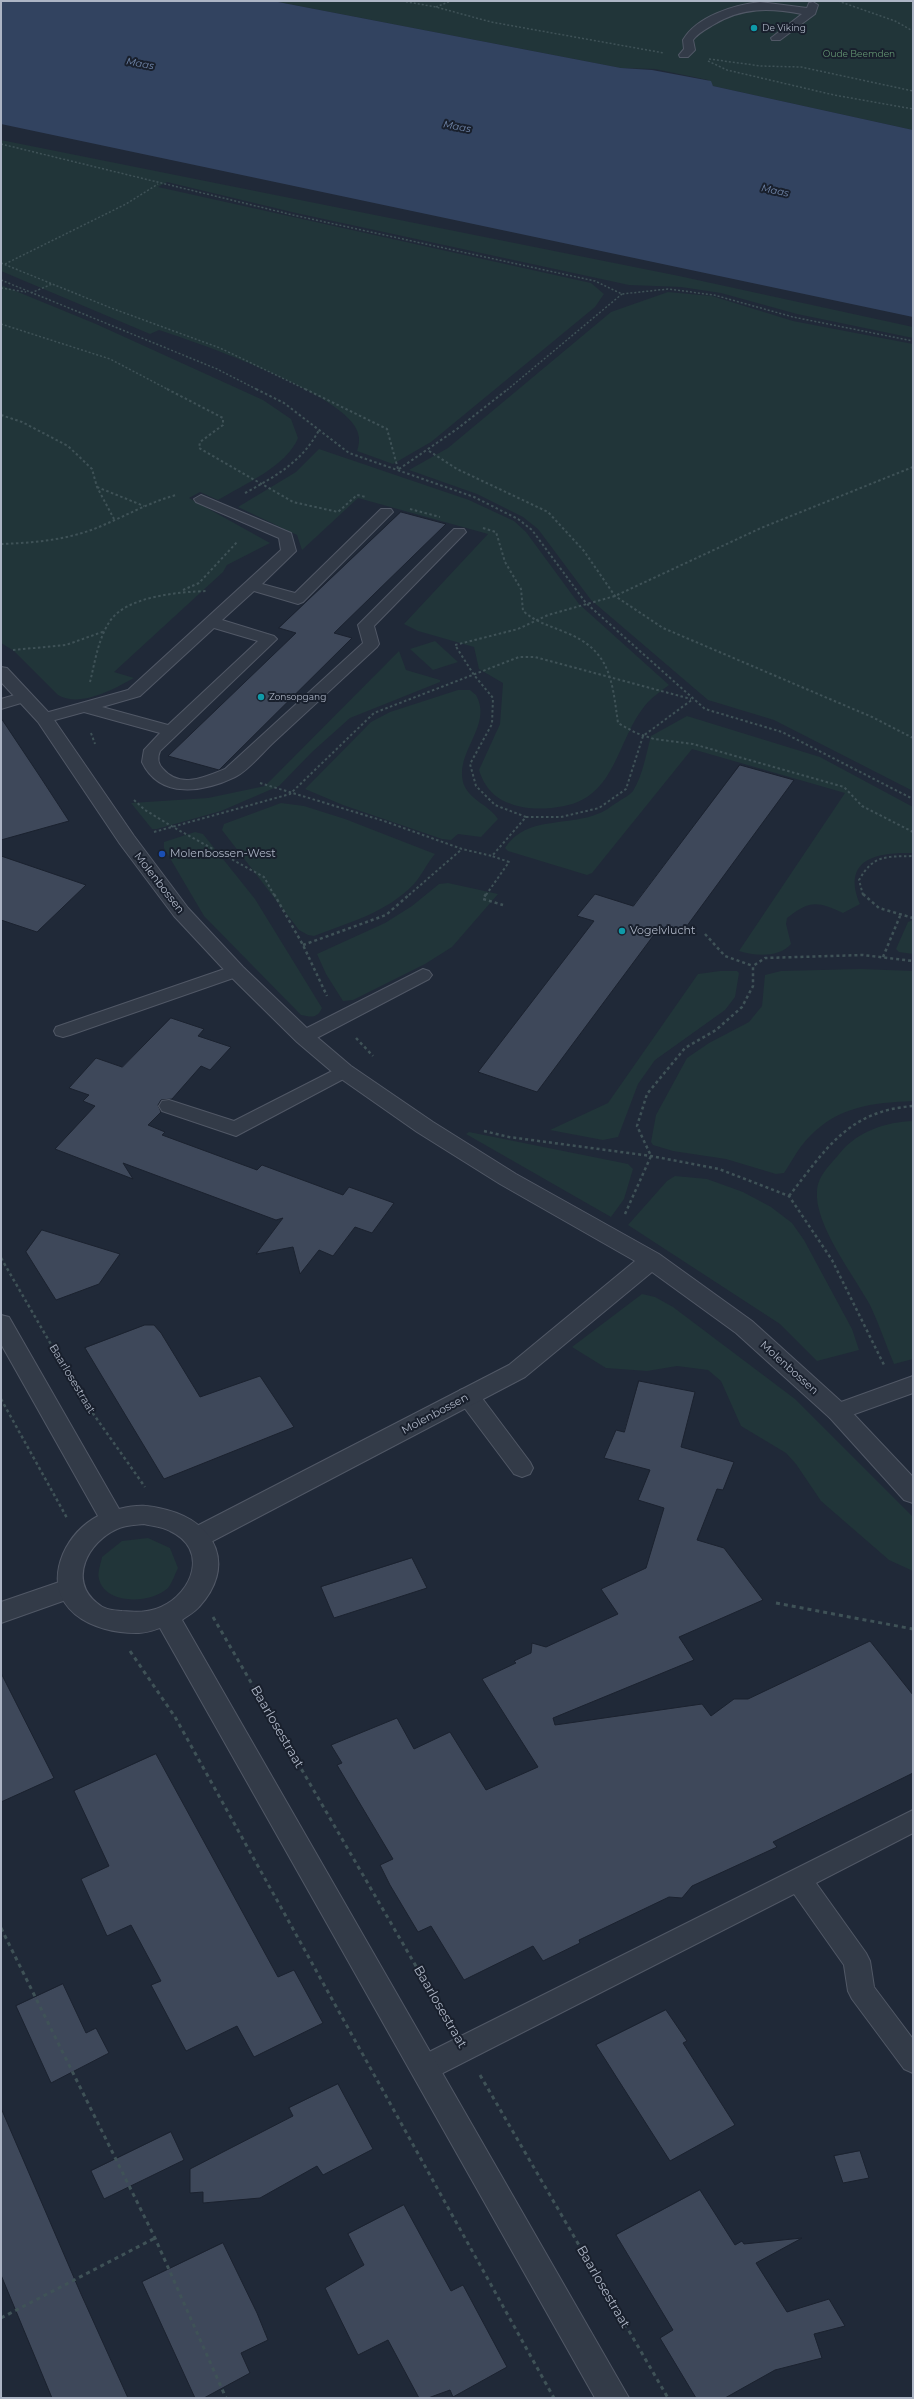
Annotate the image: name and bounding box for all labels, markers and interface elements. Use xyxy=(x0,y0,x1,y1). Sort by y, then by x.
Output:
marker: De Viking xyxy=(749,23,759,33)
place label: De Viking xyxy=(762,23,806,33)
park label: Oude Beemden xyxy=(823,49,895,59)
water label: Maas xyxy=(125,55,155,73)
water label: Maas xyxy=(442,118,472,136)
water label: Maas xyxy=(760,182,790,200)
marker: Zonsopgang xyxy=(256,692,266,702)
place label: Zonsopgang xyxy=(269,692,326,702)
place label: Molenbossen-West xyxy=(170,847,276,861)
marker: Molenbossen-West xyxy=(157,849,167,859)
street label: Molenbossen xyxy=(131,850,187,916)
place label: Vogelvlucht xyxy=(630,924,695,938)
marker: Vogelvlucht xyxy=(617,926,627,936)
street label: Molenbossen xyxy=(757,1338,821,1398)
street label: Baarlosestraat xyxy=(46,1342,98,1416)
street label: Molenbossen xyxy=(399,1391,471,1437)
street label: Baarlosestraat xyxy=(247,1683,307,1771)
street label: Baarlosestraat xyxy=(410,1963,470,2051)
street label: Baarlosestraat xyxy=(573,2243,633,2331)

